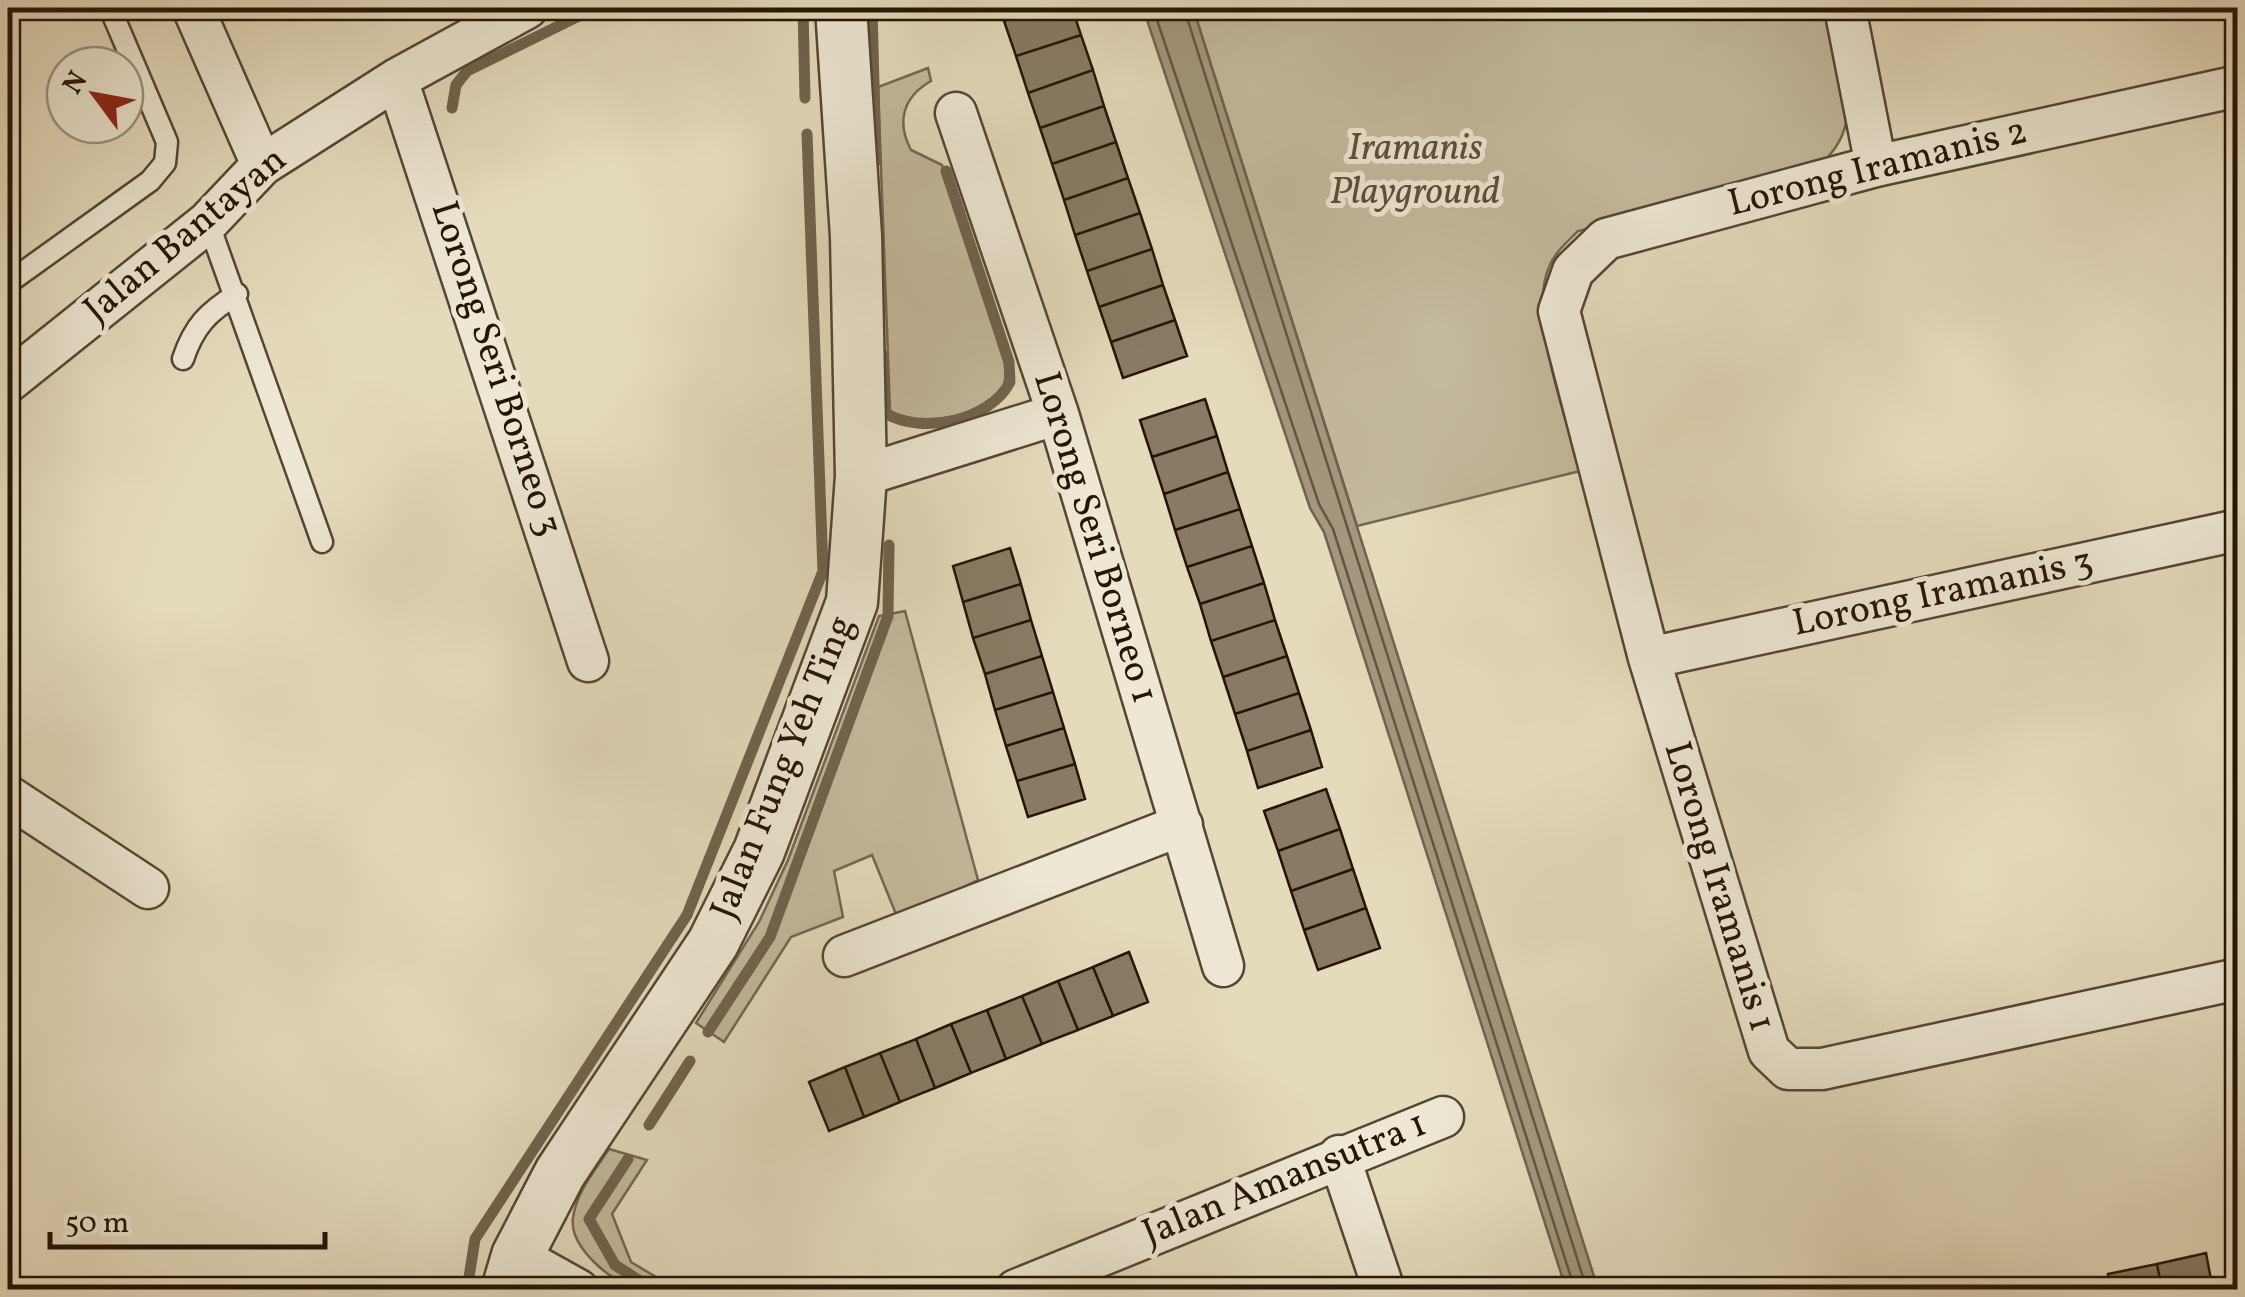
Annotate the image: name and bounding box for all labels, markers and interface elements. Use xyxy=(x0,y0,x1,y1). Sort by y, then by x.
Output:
north arrow xyxy=(45,45,145,145)
text: N xyxy=(54,64,98,102)
street label: Lorong Iramanis 2 xyxy=(1723,106,2033,232)
park label: Iramanis Playground xyxy=(1330,123,1500,220)
street label: Jalan Bantayan xyxy=(73,135,299,337)
street label: Lorong Seri Borneo 3 xyxy=(416,195,574,543)
street label: Lorong Seri Borneo 1 xyxy=(1018,366,1170,710)
street label: Lorong Iramanis 3 xyxy=(1788,536,2098,652)
street label: Jalan Fung Yeh Ting xyxy=(699,608,869,928)
street label: Lorong Iramanis 1 xyxy=(1649,735,1787,1039)
street label: Jalan Amansutra 1 xyxy=(1135,1099,1435,1261)
scale bar xyxy=(50,1187,325,1249)
text: 50 m xyxy=(65,1203,129,1245)

